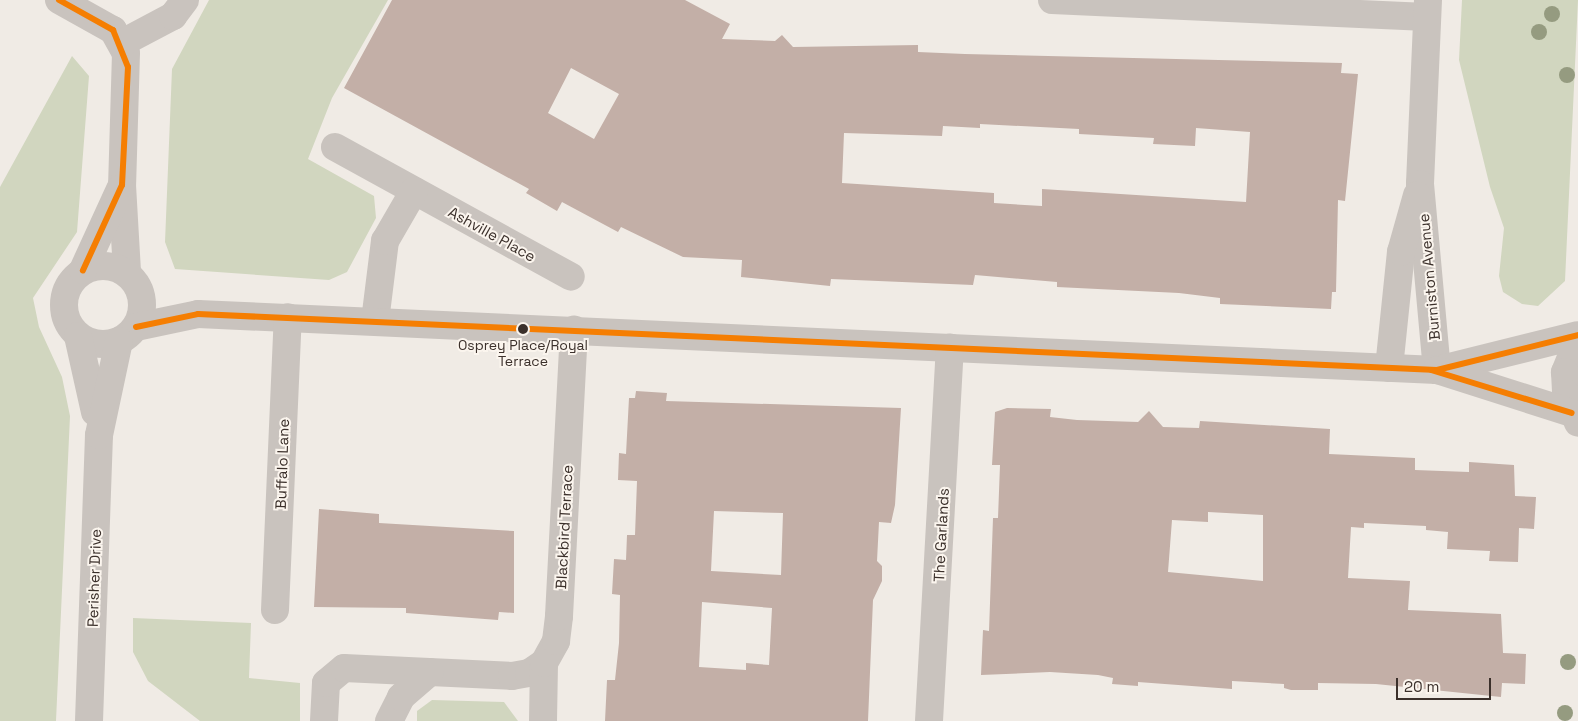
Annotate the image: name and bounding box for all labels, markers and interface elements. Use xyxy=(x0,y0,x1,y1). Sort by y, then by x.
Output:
street label: Ashville Place xyxy=(445,203,539,265)
street label: Burniston Avenue xyxy=(1414,213,1444,341)
marker: Osprey Place/Royal Terrace xyxy=(518,324,528,334)
place label: Osprey Place/Royal Terrace xyxy=(458,337,588,370)
street label: Buffalo Lane xyxy=(271,418,293,510)
street label: Blackbird Terrace xyxy=(552,464,576,590)
street label: The Garlands xyxy=(930,488,952,582)
street label: Perisher Drive xyxy=(83,529,105,627)
scale bar xyxy=(1398,668,1493,700)
text: 20 m xyxy=(1404,677,1439,696)

